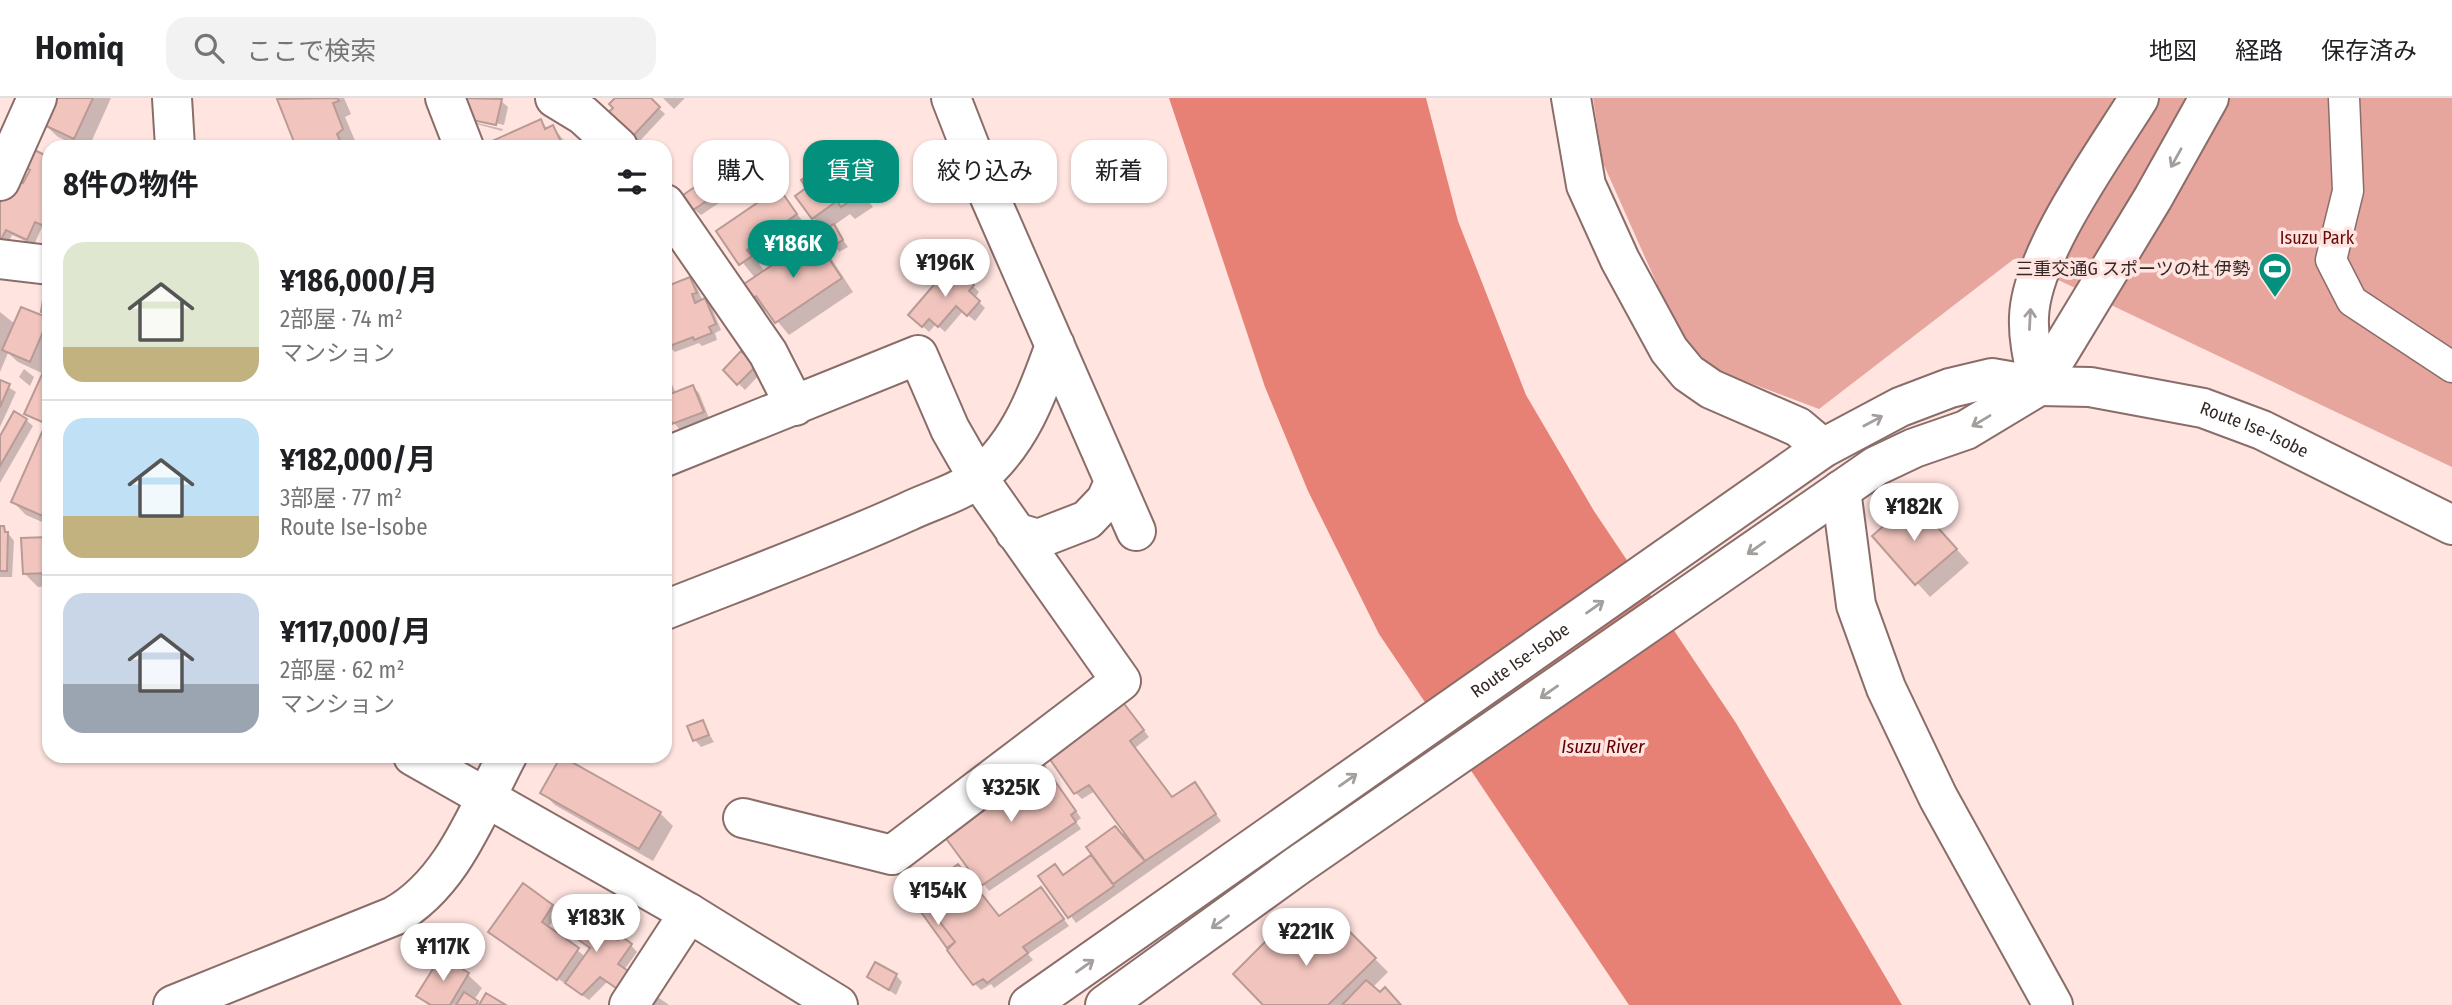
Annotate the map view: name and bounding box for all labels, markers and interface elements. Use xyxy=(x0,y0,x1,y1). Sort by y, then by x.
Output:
search box xyxy=(166,17,656,80)
text: Homiq xyxy=(35,28,124,68)
icon: search xyxy=(190,29,228,67)
text: ここで検索 xyxy=(246,36,376,67)
text: 地図 xyxy=(2149,37,2197,65)
text: 経路 xyxy=(2235,37,2283,65)
text: 保存済み xyxy=(2321,37,2417,65)
chip: 購入 xyxy=(693,140,789,203)
chip: 賃貸 xyxy=(803,140,899,203)
chip: 絞り込み xyxy=(913,140,1057,203)
chip: 新着 xyxy=(1071,140,1167,203)
one-way arrow xyxy=(2169,147,2183,167)
icon: filters xyxy=(613,163,651,201)
text: 8件の物件 xyxy=(63,167,199,203)
pin: ¥186K xyxy=(744,220,842,280)
park label: Isuzu Park xyxy=(2280,227,2355,249)
text: ¥186K xyxy=(764,229,822,257)
pin: ¥196K xyxy=(896,240,994,299)
text: ¥196K xyxy=(916,248,974,276)
sports icon: 三重交通G スポーツの杜 伊勢 xyxy=(2256,250,2294,299)
place label: 三重交通G スポーツの杜 伊勢 xyxy=(2016,258,2250,280)
text: ¥186,000/月 xyxy=(280,263,438,299)
icon: home xyxy=(119,270,203,354)
text: 2部屋 · 74 m² xyxy=(280,305,403,333)
one-way arrow xyxy=(2023,307,2036,330)
text: マンション xyxy=(280,339,395,367)
street label: Route Ise-Isobe xyxy=(2197,397,2312,462)
one-way arrow xyxy=(1862,414,1883,427)
one-way arrow xyxy=(1971,414,1991,428)
text: ¥182,000/月 xyxy=(280,442,436,478)
icon: home xyxy=(119,446,203,530)
text: 3部屋 · 77 m² xyxy=(280,484,402,512)
pin: ¥182K xyxy=(1865,484,1963,543)
text: ¥182K xyxy=(1886,492,1942,520)
text: Route Ise-Isobe xyxy=(280,513,428,541)
one-way arrow xyxy=(1747,541,1766,555)
one-way arrow xyxy=(1585,600,1604,614)
text: ¥117,000/月 xyxy=(280,614,432,650)
street label: Route Ise-Isobe xyxy=(1467,618,1574,703)
icon: home xyxy=(119,621,203,705)
text: 2部屋 · 62 m² xyxy=(280,656,404,684)
one-way arrow xyxy=(1540,685,1559,699)
text: マンション xyxy=(280,690,395,718)
water label: Isuzu River xyxy=(1561,735,1646,758)
pin: ¥325K xyxy=(962,764,1060,824)
text: ¥325K xyxy=(982,773,1040,801)
one-way arrow xyxy=(1338,773,1358,787)
pin: ¥154K xyxy=(889,868,987,927)
text: ¥154K xyxy=(909,876,967,904)
pin: ¥183K xyxy=(547,894,645,954)
text: ¥183K xyxy=(567,903,625,931)
pin: ¥221K xyxy=(1257,908,1355,968)
one-way arrow xyxy=(1211,915,1230,929)
text: ¥221K xyxy=(1278,917,1334,945)
pin: ¥117K xyxy=(394,924,492,983)
text: ¥117K xyxy=(416,932,470,960)
one-way arrow xyxy=(1075,959,1094,973)

